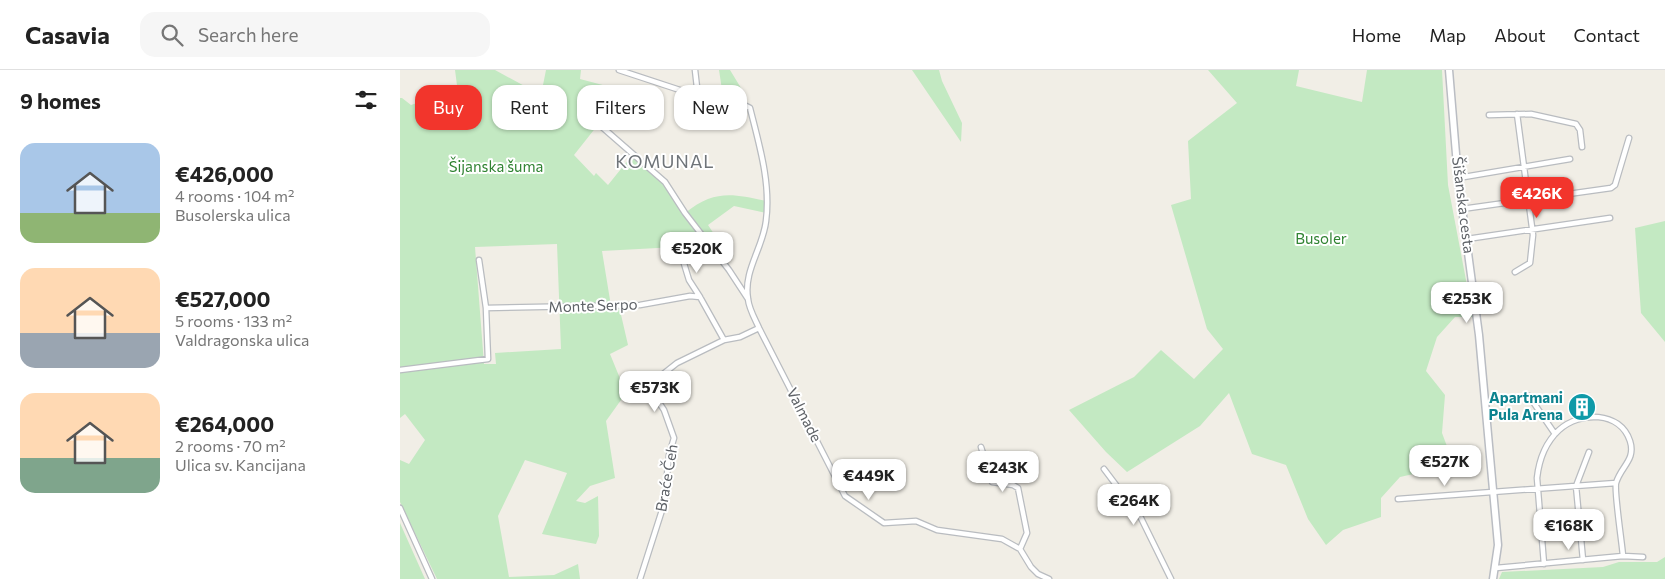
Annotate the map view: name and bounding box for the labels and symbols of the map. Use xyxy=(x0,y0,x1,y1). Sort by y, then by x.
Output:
district label: KOMUNAL xyxy=(615,150,715,172)
street label: Šišanska cesta xyxy=(1449,155,1480,254)
park label: Šijanska šuma xyxy=(449,156,543,175)
pin: €426K xyxy=(1502,176,1572,219)
park label: Busoler xyxy=(1295,229,1347,247)
pin: €520K xyxy=(662,232,732,274)
pin: €253K xyxy=(1432,282,1502,324)
street label: Monte Serpo xyxy=(548,294,638,316)
pin: €573K xyxy=(620,370,690,413)
street label: Valmade xyxy=(784,384,826,445)
place label: Apartmani Pula Arena xyxy=(1489,388,1563,423)
building icon: Apartmani Pula Arena xyxy=(1567,392,1597,422)
street label: Braće Čeh xyxy=(650,442,681,513)
pin: €527K xyxy=(1410,444,1480,487)
pin: €243K xyxy=(968,450,1038,493)
pin: €449K xyxy=(834,458,904,501)
pin: €264K xyxy=(1099,484,1169,526)
pin: €168K xyxy=(1534,508,1604,551)

